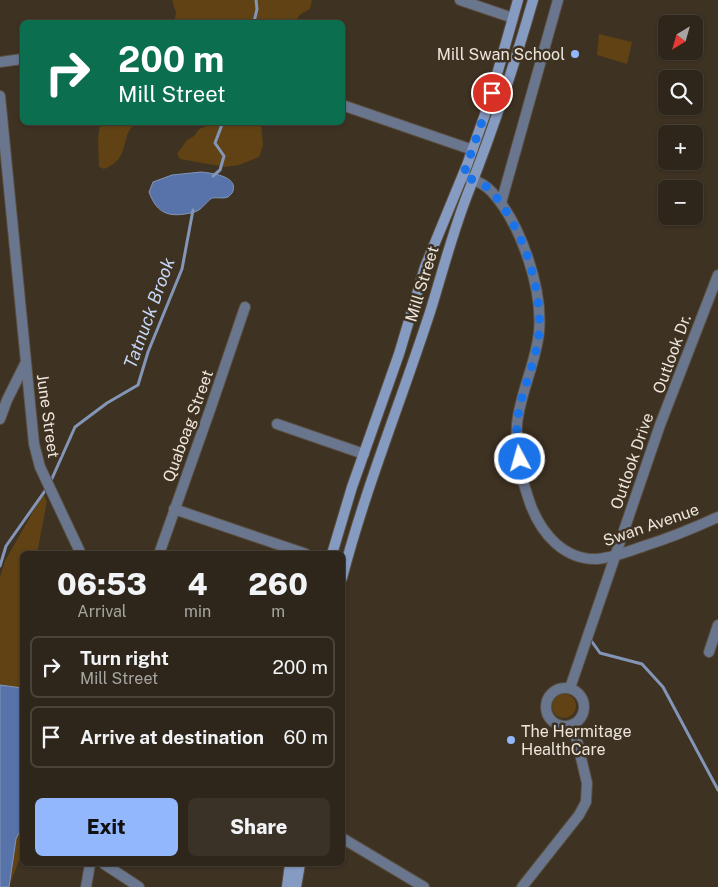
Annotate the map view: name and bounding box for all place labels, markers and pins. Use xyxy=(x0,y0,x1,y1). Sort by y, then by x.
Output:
place label: Mill Swan School xyxy=(437,45,565,64)
marker: Mill Swan School xyxy=(569,48,581,60)
pin xyxy=(471,72,513,114)
place label: The Hermitage HealthCare xyxy=(521,722,632,759)
marker: The Hermitage HealthCare xyxy=(505,734,517,746)

